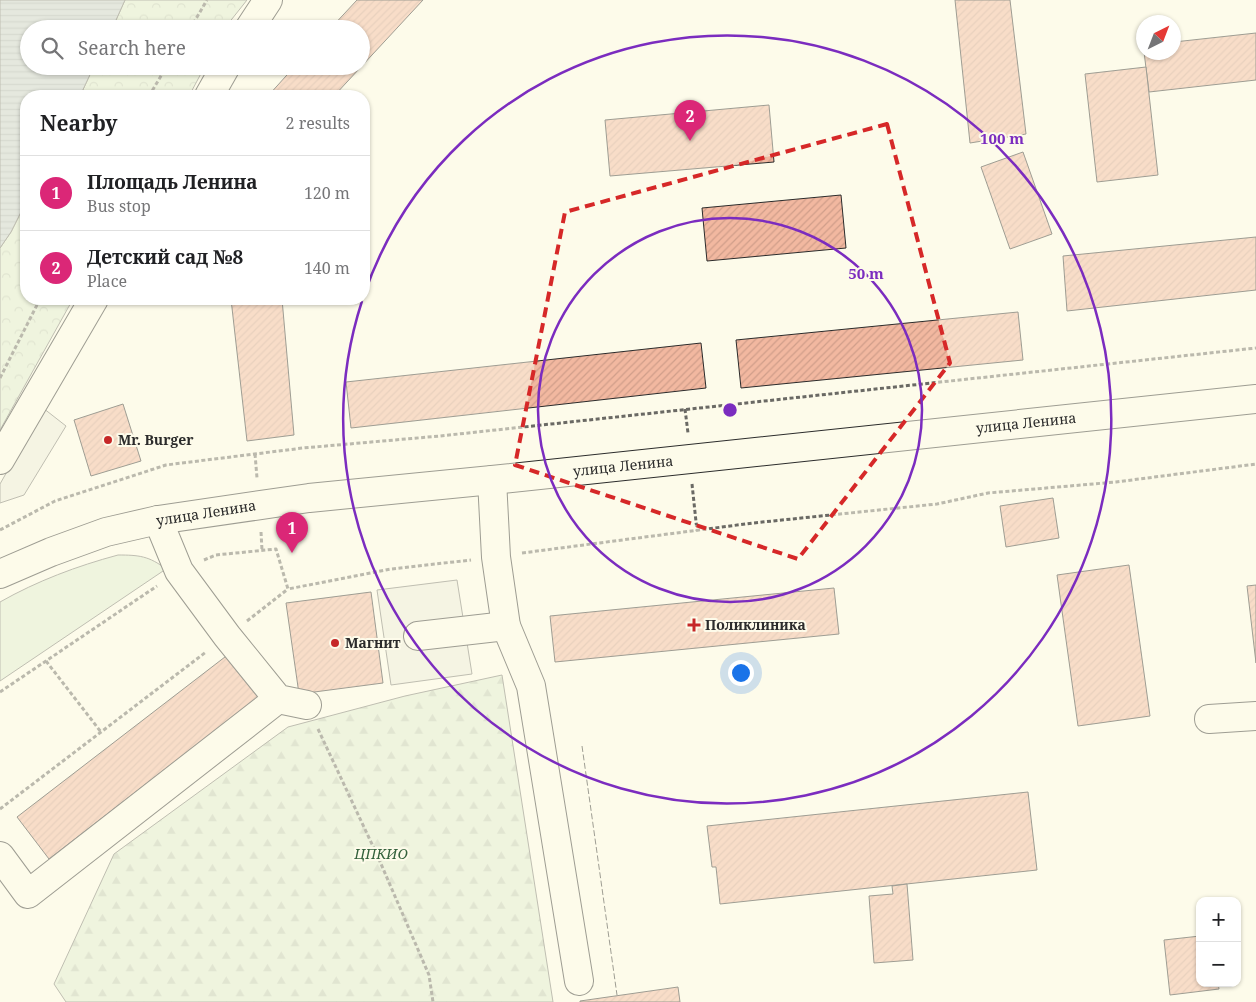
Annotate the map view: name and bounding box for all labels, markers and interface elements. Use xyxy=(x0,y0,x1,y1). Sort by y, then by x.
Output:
north arrow xyxy=(1136,15,1181,60)
search box xyxy=(20,20,370,75)
icon: search xyxy=(38,34,66,62)
text: Search here xyxy=(78,35,186,61)
pin: 2 xyxy=(674,100,706,141)
text: Nearby xyxy=(40,109,118,137)
text: 2 results xyxy=(286,112,350,134)
text: 100 m xyxy=(980,128,1024,148)
text: Площадь Ленина xyxy=(87,169,257,195)
text: 1 xyxy=(51,182,61,204)
text: 120 m xyxy=(304,182,350,204)
text: Bus stop xyxy=(87,195,151,217)
text: Детский сад №8 xyxy=(87,244,243,270)
text: 2 xyxy=(51,257,61,279)
text: 140 m xyxy=(304,257,350,279)
text: 50 m xyxy=(848,263,884,283)
text: Place xyxy=(87,270,127,292)
centre of rings xyxy=(721,401,739,419)
street label: улица Ленина xyxy=(975,408,1077,437)
place label: Mr. Burger xyxy=(118,430,194,449)
marker: Mr. Burger xyxy=(102,434,114,446)
street label: улица Ленина xyxy=(572,451,674,480)
street label: улица Ленина xyxy=(155,495,257,530)
pin: 1 xyxy=(276,512,308,553)
place label: Поликлиника xyxy=(705,615,806,634)
marker: Поликлиника xyxy=(687,618,701,632)
place label: Магнит xyxy=(345,633,401,652)
marker: Магнит xyxy=(329,637,341,649)
your location xyxy=(728,660,754,686)
park label: ЦПКИО xyxy=(353,844,408,863)
map controls xyxy=(1196,897,1241,987)
button: + xyxy=(1196,897,1241,942)
button: − xyxy=(1196,942,1241,987)

